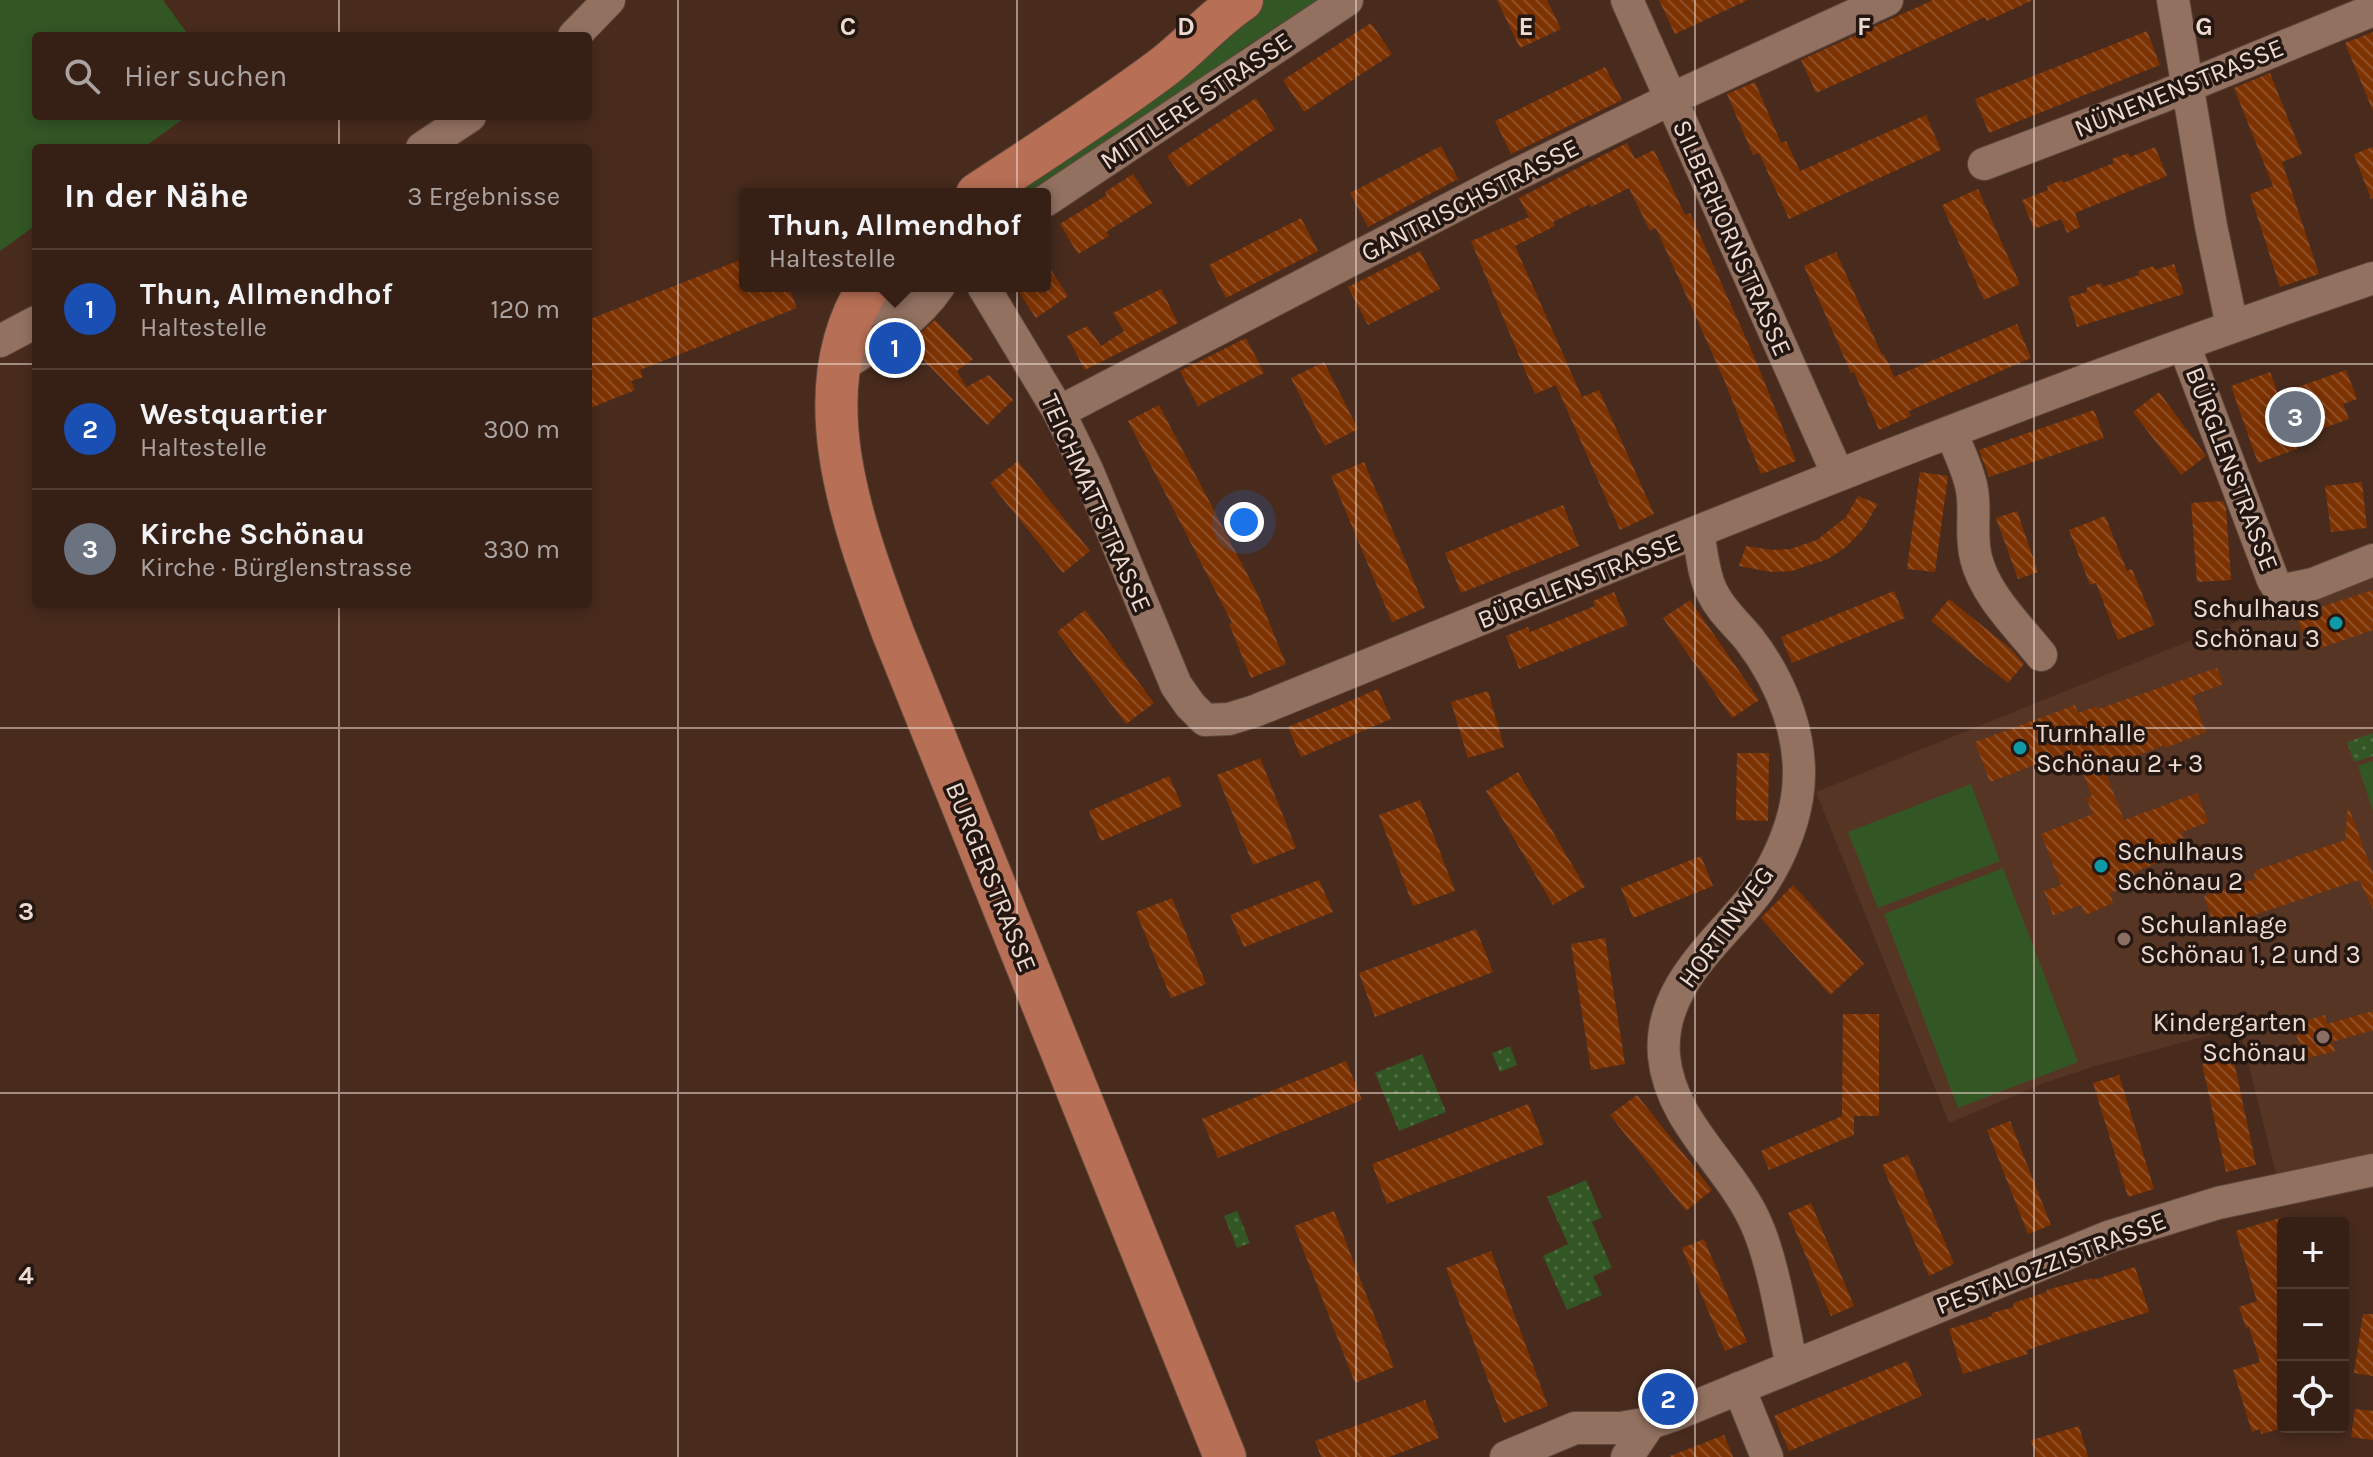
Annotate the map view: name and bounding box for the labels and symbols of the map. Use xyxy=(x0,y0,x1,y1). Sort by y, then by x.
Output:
text: C xyxy=(840,11,856,42)
text: D xyxy=(1177,11,1195,42)
text: E xyxy=(1518,11,1534,42)
text: F xyxy=(1857,11,1871,42)
text: G xyxy=(2195,11,2213,42)
street label: MITTLERE STRASSE xyxy=(1094,25,1298,177)
street label: NÜNENENSTRASSE xyxy=(2070,32,2288,144)
street label: SILBERHORNSTRASSE xyxy=(1666,115,1798,361)
street label: GANTRISCHSTRASSE xyxy=(1356,132,1584,268)
pin: 1 xyxy=(869,318,921,378)
street label: BÜRGLENSTRASSE xyxy=(2179,363,2285,575)
pin: 3 xyxy=(2269,387,2321,447)
street label: TEICHMATTSTRASSE xyxy=(1034,389,1158,617)
your location xyxy=(1224,502,1264,542)
street label: BÜRGLENSTRASSE xyxy=(1473,526,1685,636)
place label: Schulhaus Schönau 3 xyxy=(2193,593,2320,654)
marker: Schulhaus Schönau 3 xyxy=(2327,614,2345,632)
place label: Turnhalle Schönau 2 + 3 xyxy=(2036,718,2203,779)
marker: Turnhalle Schönau 2 + 3 xyxy=(2011,739,2029,757)
street label: BURGERSTRASSE xyxy=(939,778,1043,976)
place label: Schulhaus Schönau 2 xyxy=(2117,836,2244,897)
marker: Schulhaus Schönau 2 xyxy=(2092,857,2110,875)
street label: HORTINWEG xyxy=(1671,860,1781,994)
text: 3 xyxy=(18,896,34,927)
place label: Schulanlage Schönau 1, 2 und 3 xyxy=(2140,909,2361,970)
marker: Schulanlage Schönau 1, 2 und 3 xyxy=(2115,930,2133,948)
place label: Kindergarten Schönau xyxy=(2153,1007,2307,1068)
marker: Kindergarten Schönau xyxy=(2314,1028,2332,1046)
street label: PESTALOZZISTRASSE xyxy=(1931,1205,2171,1321)
text: 4 xyxy=(18,1260,34,1291)
pin: 2 xyxy=(1642,1369,1694,1429)

